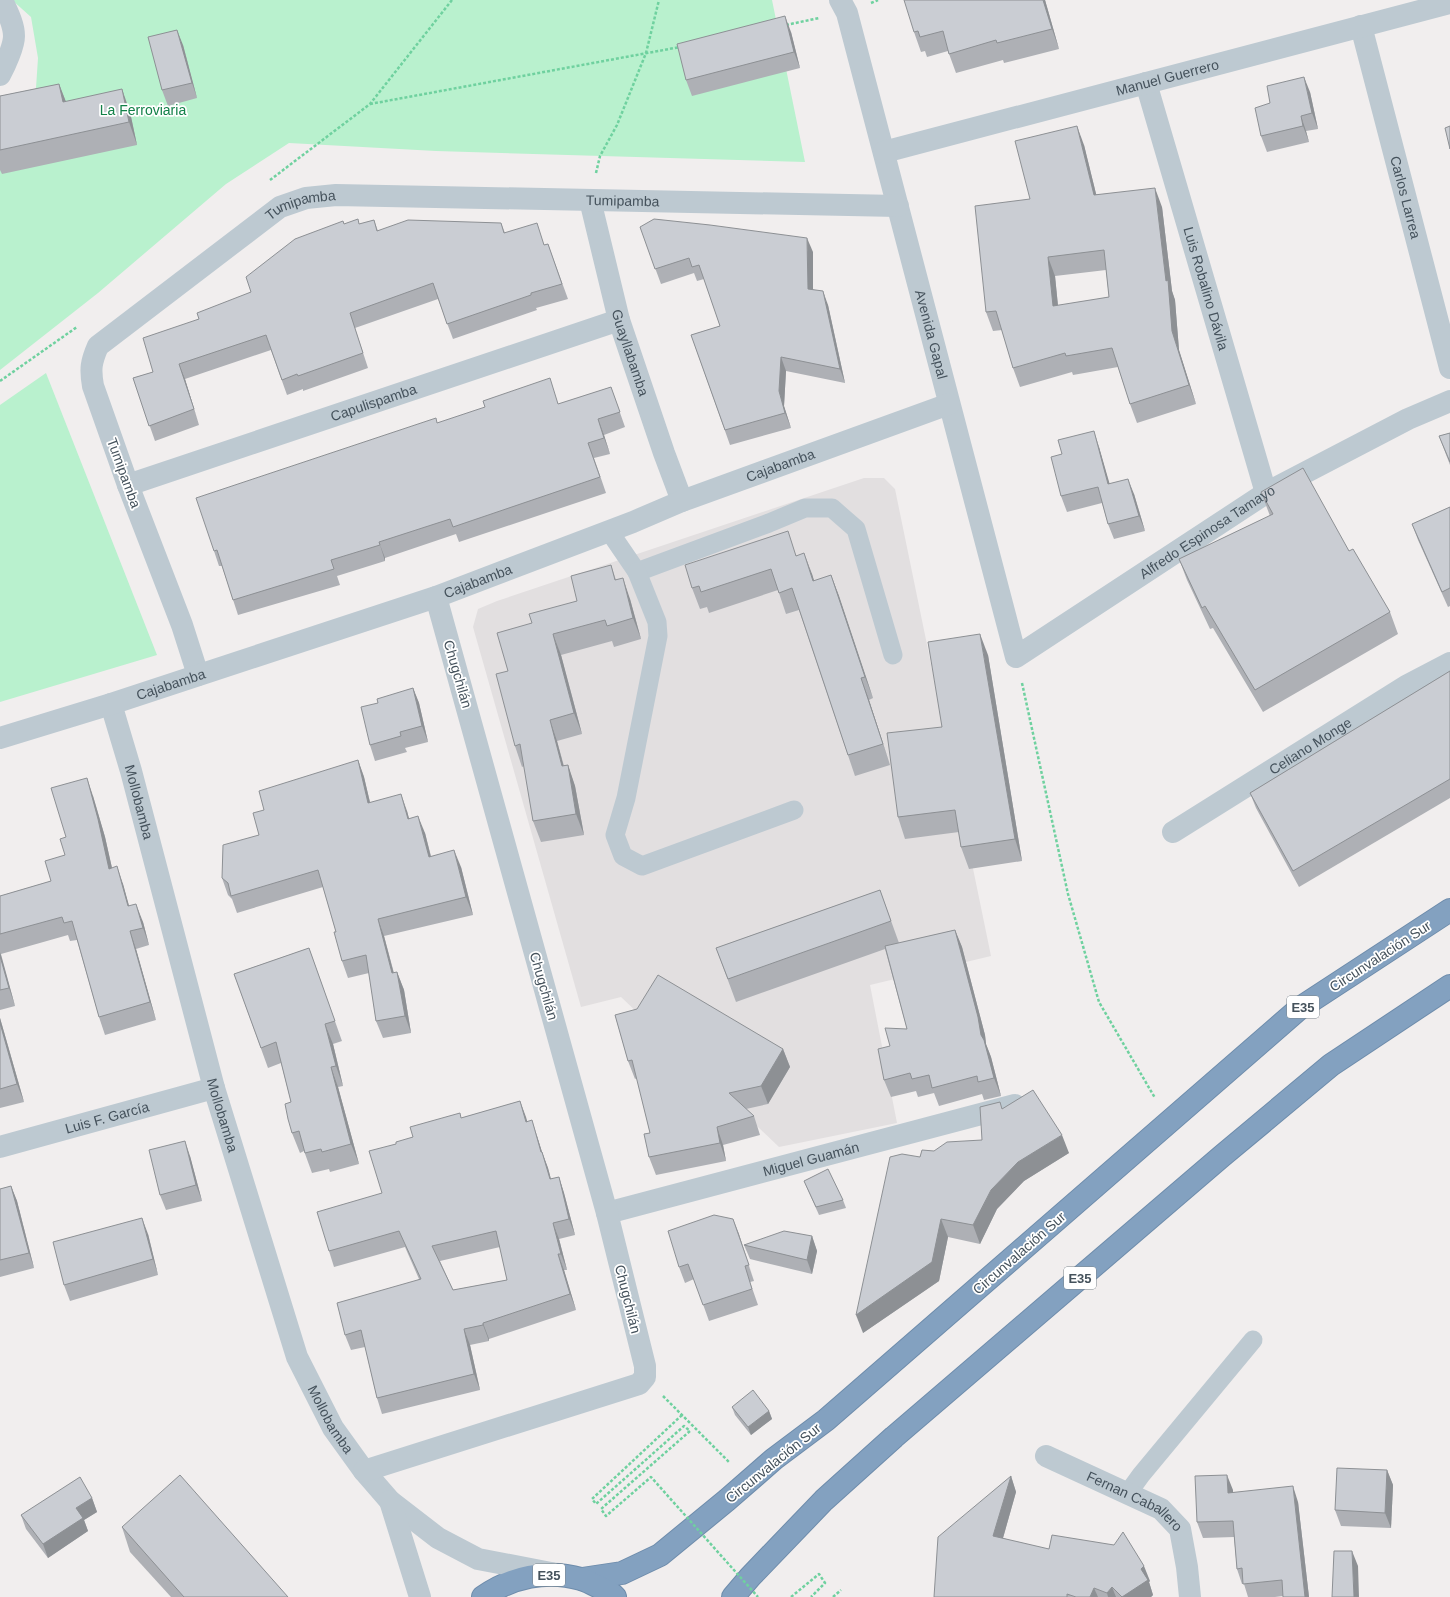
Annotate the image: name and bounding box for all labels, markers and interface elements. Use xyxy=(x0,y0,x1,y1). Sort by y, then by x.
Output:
street label: Manuel Guerrero xyxy=(1114,56,1221,99)
park label: La Ferroviaria xyxy=(100,102,186,118)
street label: Carlos Larrea xyxy=(1387,154,1424,241)
street label: Tumipamba xyxy=(262,187,336,223)
street label: Tumipamba xyxy=(586,192,660,209)
street label: Luis Robalino Dávila xyxy=(1180,225,1232,352)
street label: Avenida Gapal xyxy=(912,288,951,381)
street label: Guayllabamba xyxy=(609,308,652,398)
street label: Capulispamba xyxy=(328,381,419,424)
street label: Tumipamba xyxy=(104,436,144,510)
street label: Cajabamba xyxy=(744,445,817,485)
street label: Alfredo Espinosa Tamayo xyxy=(1136,482,1278,582)
street label: Cajabamba xyxy=(441,561,514,601)
street label: Chugchilán xyxy=(441,638,475,710)
street label: Cajabamba xyxy=(134,665,208,703)
street label: Celiano Monge xyxy=(1266,714,1355,778)
street label: Mollobamba xyxy=(122,763,157,841)
street label: Circunvalación Sur xyxy=(1326,917,1434,995)
street label: Chugchilán xyxy=(527,950,561,1022)
road number: E35 xyxy=(1287,996,1319,1018)
street label: Mollobamba xyxy=(204,1076,241,1154)
street label: Luis F. García xyxy=(63,1098,151,1137)
street label: Miguel Guamán xyxy=(761,1139,861,1179)
street label: Circunvalación Sur xyxy=(969,1208,1069,1298)
street label: Chugchilán xyxy=(612,1263,644,1335)
road number: E35 xyxy=(1064,1267,1096,1289)
street label: Mollobamba xyxy=(305,1383,357,1457)
street label: Circunvalación Sur xyxy=(722,1420,824,1506)
street label: Fernan Caballero xyxy=(1084,1468,1186,1535)
road number: E35 xyxy=(533,1564,565,1586)

